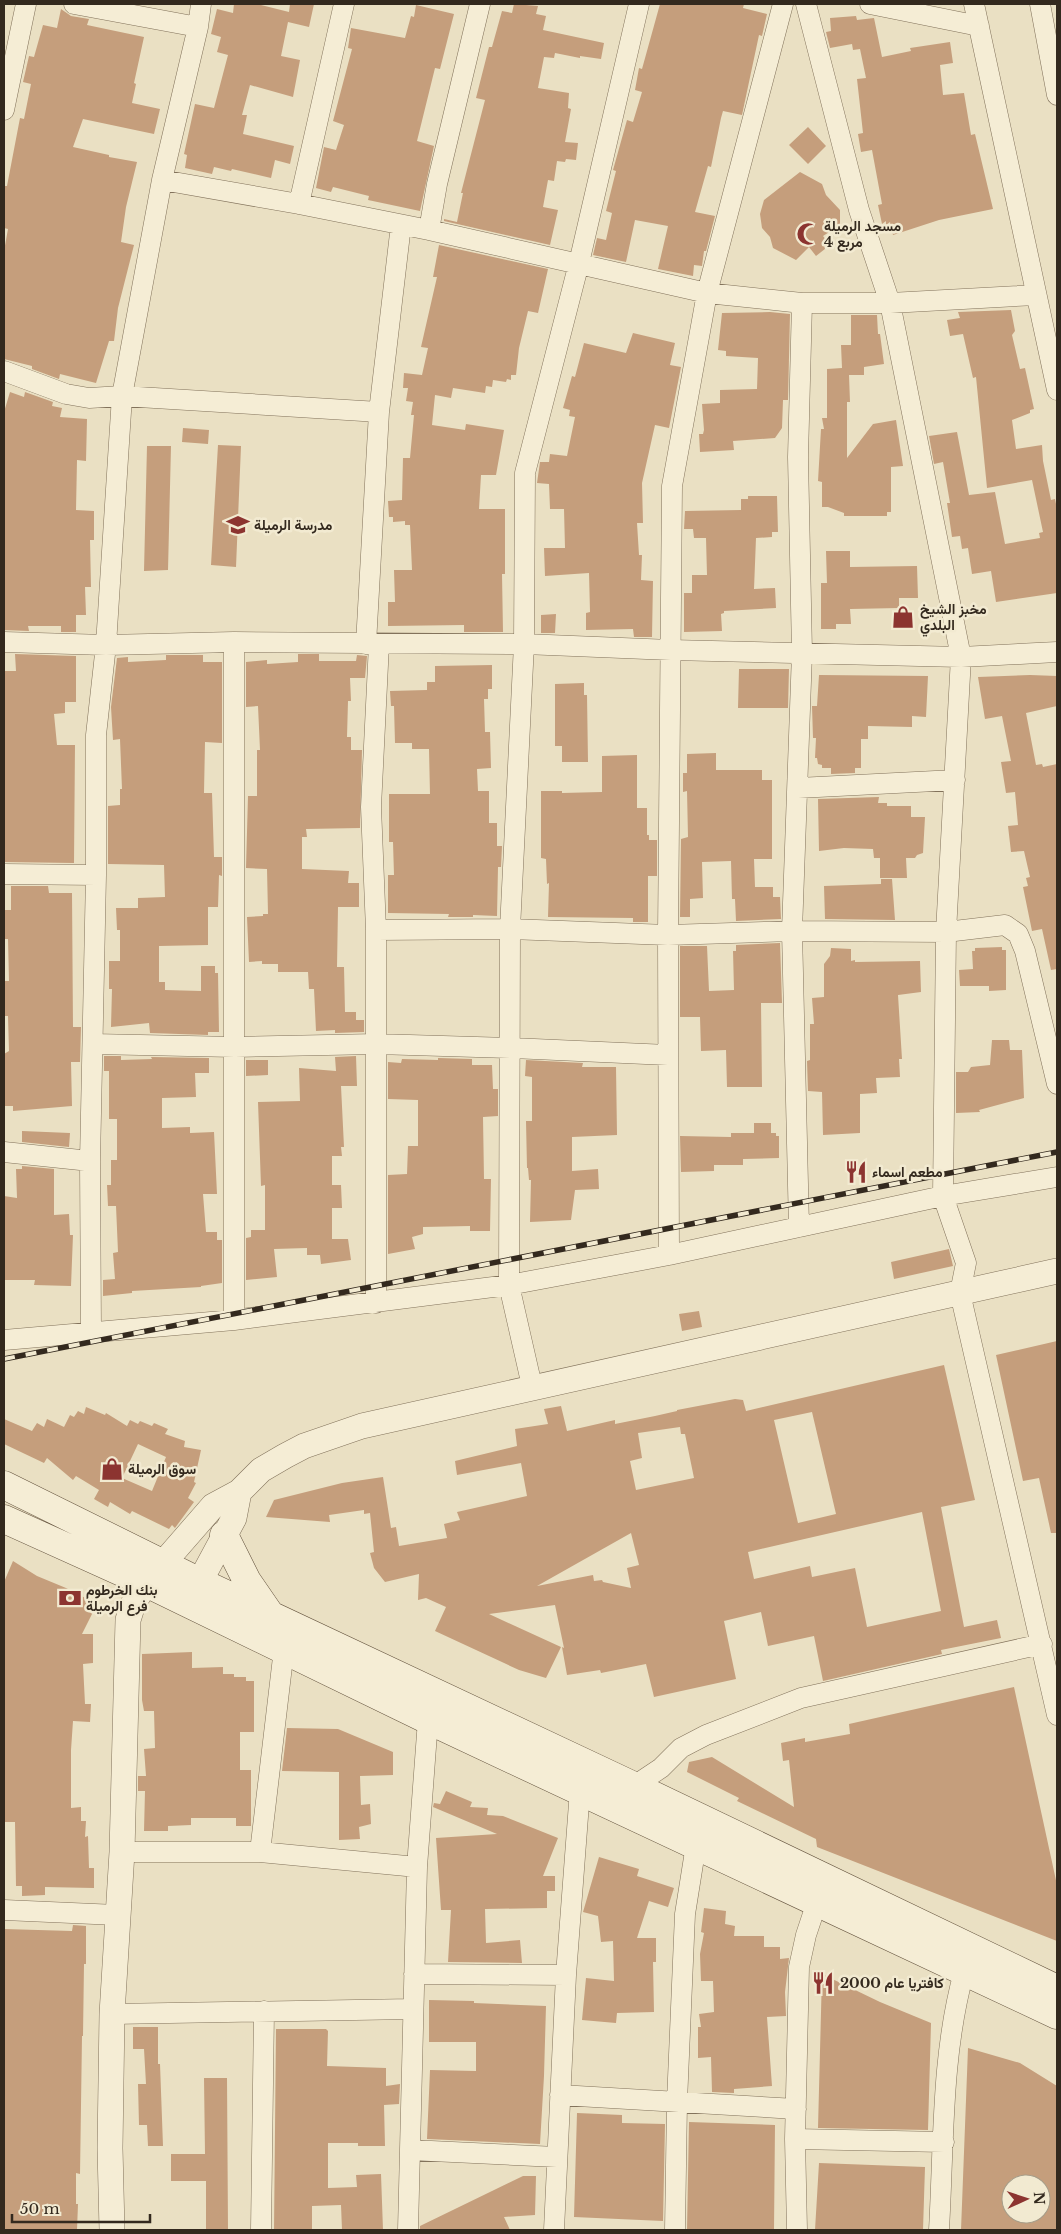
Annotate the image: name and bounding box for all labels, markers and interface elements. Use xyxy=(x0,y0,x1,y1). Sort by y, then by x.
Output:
place label: مسجد الرميلة مربع 4 xyxy=(824,217,902,252)
mosque icon: مسجد الرميلة مربع 4 xyxy=(795,221,821,247)
school or university icon: مدرسة الرميلة xyxy=(225,512,251,538)
place label: مدرسة الرميلة xyxy=(254,516,333,534)
place label: مخبز الشيخ البلدي xyxy=(920,600,987,637)
shop icon: مخبز الشيخ البلدي xyxy=(890,604,916,630)
restaurant icon: مطعم اسماء xyxy=(843,1159,869,1185)
place label: مطعم اسماء xyxy=(872,1163,943,1181)
shop icon: سوق الرميلة xyxy=(99,1456,125,1482)
place label: سوق الرميلة xyxy=(128,1460,196,1478)
place label: بنك الخرطوم فرع الرميلة xyxy=(86,1581,158,1616)
bank icon: بنك الخرطوم فرع الرميلة xyxy=(57,1585,83,1611)
restaurant icon: كافتريا عام 2000 xyxy=(810,1970,836,1996)
place label: كافتريا عام 2000 xyxy=(840,1974,944,1992)
north arrow xyxy=(1001,2174,1051,2224)
text: N xyxy=(1030,2191,1048,2205)
scale bar xyxy=(12,2192,150,2224)
text: 50 m xyxy=(20,2199,60,2218)

